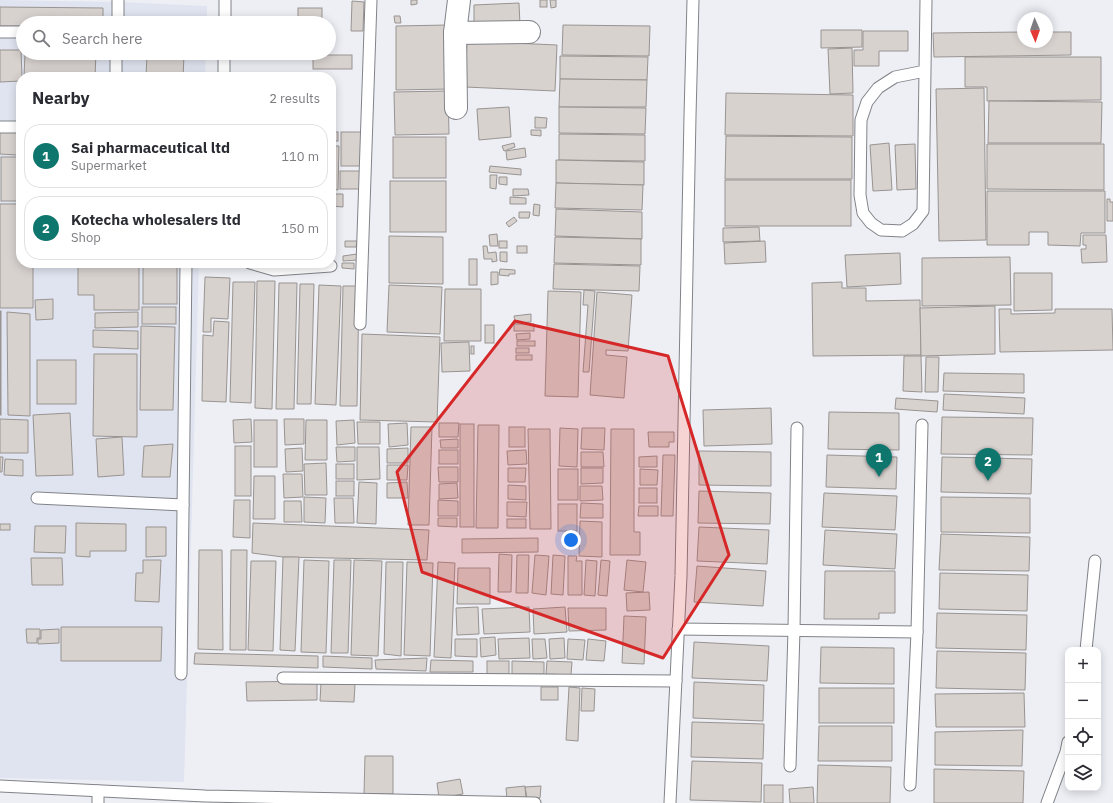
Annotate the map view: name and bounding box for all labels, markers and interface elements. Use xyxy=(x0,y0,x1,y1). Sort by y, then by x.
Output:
north arrow xyxy=(1017,12,1053,48)
search box xyxy=(16,16,336,60)
icon: search xyxy=(30,27,52,49)
text: Search here xyxy=(62,29,142,48)
text: Nearby xyxy=(32,87,90,109)
text: 2 results xyxy=(269,90,320,107)
text: Sai pharmaceutical ltd xyxy=(71,138,230,157)
text: 1 xyxy=(42,148,50,165)
text: 110 m xyxy=(281,148,319,165)
text: Supermarket xyxy=(71,157,147,174)
text: Kotecha wholesalers ltd xyxy=(71,210,241,229)
text: 2 xyxy=(42,220,50,237)
text: 150 m xyxy=(281,220,319,237)
text: Shop xyxy=(71,229,101,246)
pin: 1 xyxy=(866,444,892,477)
pin: 2 xyxy=(975,448,1001,481)
your location xyxy=(561,530,581,550)
map controls xyxy=(1065,647,1101,791)
button: + xyxy=(1065,647,1101,683)
button: − xyxy=(1065,683,1101,719)
button: locate xyxy=(1065,719,1101,755)
button: layers xyxy=(1065,755,1101,791)

